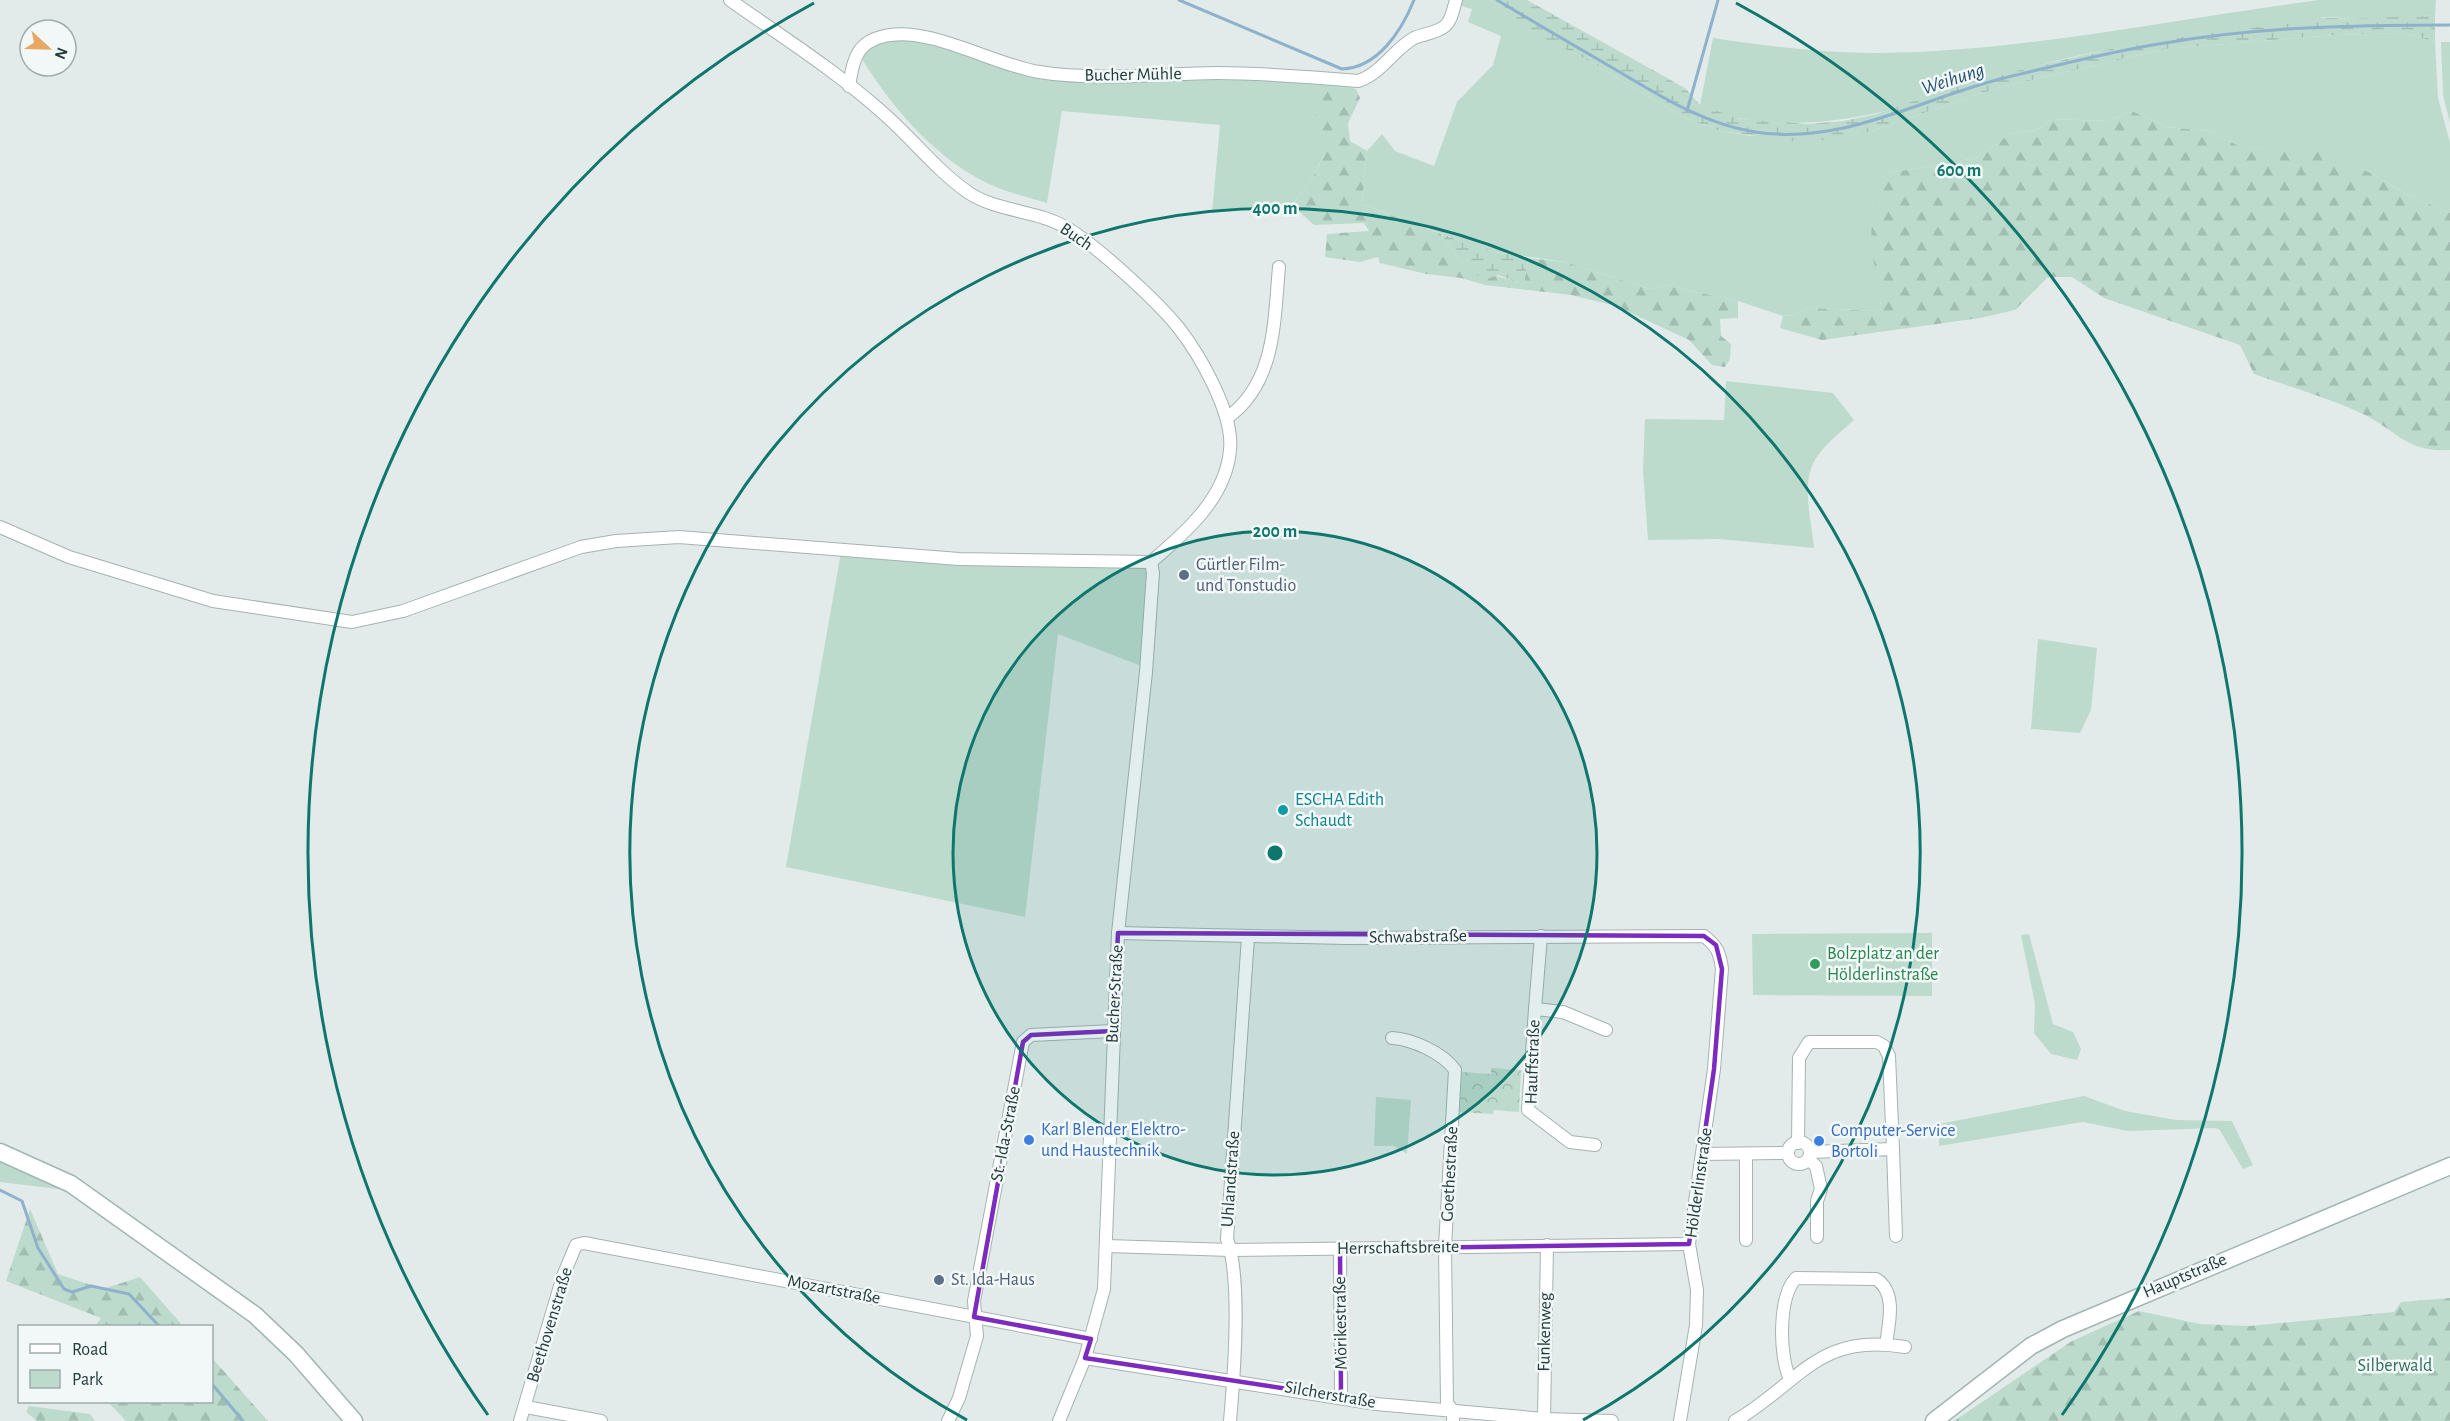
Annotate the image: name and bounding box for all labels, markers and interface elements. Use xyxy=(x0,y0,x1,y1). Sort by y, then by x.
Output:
north arrow xyxy=(18,18,78,78)
text: N xyxy=(51,45,70,61)
water label: Weihung xyxy=(1919,59,1987,99)
street label: Bucher Mühle xyxy=(1084,65,1182,85)
text: 600 m xyxy=(1937,162,1981,180)
text: 400 m xyxy=(1252,200,1298,218)
street label: Buch xyxy=(1056,220,1096,254)
text: 200 m xyxy=(1253,523,1297,541)
place label: Gürtler Film- und Tonstudio xyxy=(1196,556,1296,595)
marker: Gürtler Film- und Tonstudio xyxy=(1177,568,1191,582)
place label: ESCHA Edith Schaudt xyxy=(1295,791,1384,830)
marker: ESCHA Edith Schaudt xyxy=(1276,803,1290,817)
centre of rings xyxy=(1265,843,1285,863)
street label: Schwabstraße xyxy=(1369,927,1467,947)
street label: Bucher Straße xyxy=(1103,944,1127,1044)
place label: Bolzplatz an der Hölderlinstraße xyxy=(1827,945,1939,984)
marker: Bolzplatz an der Hölderlinstraße xyxy=(1808,957,1822,971)
street label: Hauffstraße xyxy=(1523,1019,1543,1105)
street label: St.-Ida-Straße xyxy=(988,1085,1024,1183)
place label: Karl Blender Elektro- und Haustechnik xyxy=(1041,1121,1186,1160)
place label: Computer-Service Bortoli xyxy=(1831,1122,1956,1161)
street label: Goethestraße xyxy=(1439,1126,1461,1222)
street label: Hölderlinstraße xyxy=(1682,1127,1716,1239)
street label: Uhlandstraße xyxy=(1219,1130,1243,1228)
marker: Karl Blender Elektro- und Haustechnik xyxy=(1022,1133,1036,1147)
marker: Computer-Service Bortoli xyxy=(1812,1134,1826,1148)
street label: Herrschaftsbreite xyxy=(1337,1238,1459,1258)
street label: Hauptstraße xyxy=(2141,1250,2229,1302)
street label: Beethovenstraße xyxy=(524,1265,576,1385)
place label: St. Ida-Haus xyxy=(951,1271,1035,1289)
street label: Mozartstraße xyxy=(786,1272,882,1308)
marker: St. Ida-Haus xyxy=(932,1273,946,1287)
street label: Mörikestraße xyxy=(1331,1276,1351,1370)
street label: Funkenweg xyxy=(1535,1292,1555,1372)
legend xyxy=(18,1325,213,1403)
text: Road xyxy=(72,1341,108,1359)
park label: Silberwald xyxy=(2358,1357,2432,1375)
text: Park xyxy=(72,1371,104,1389)
street label: Silcherstraße xyxy=(1283,1378,1377,1412)

